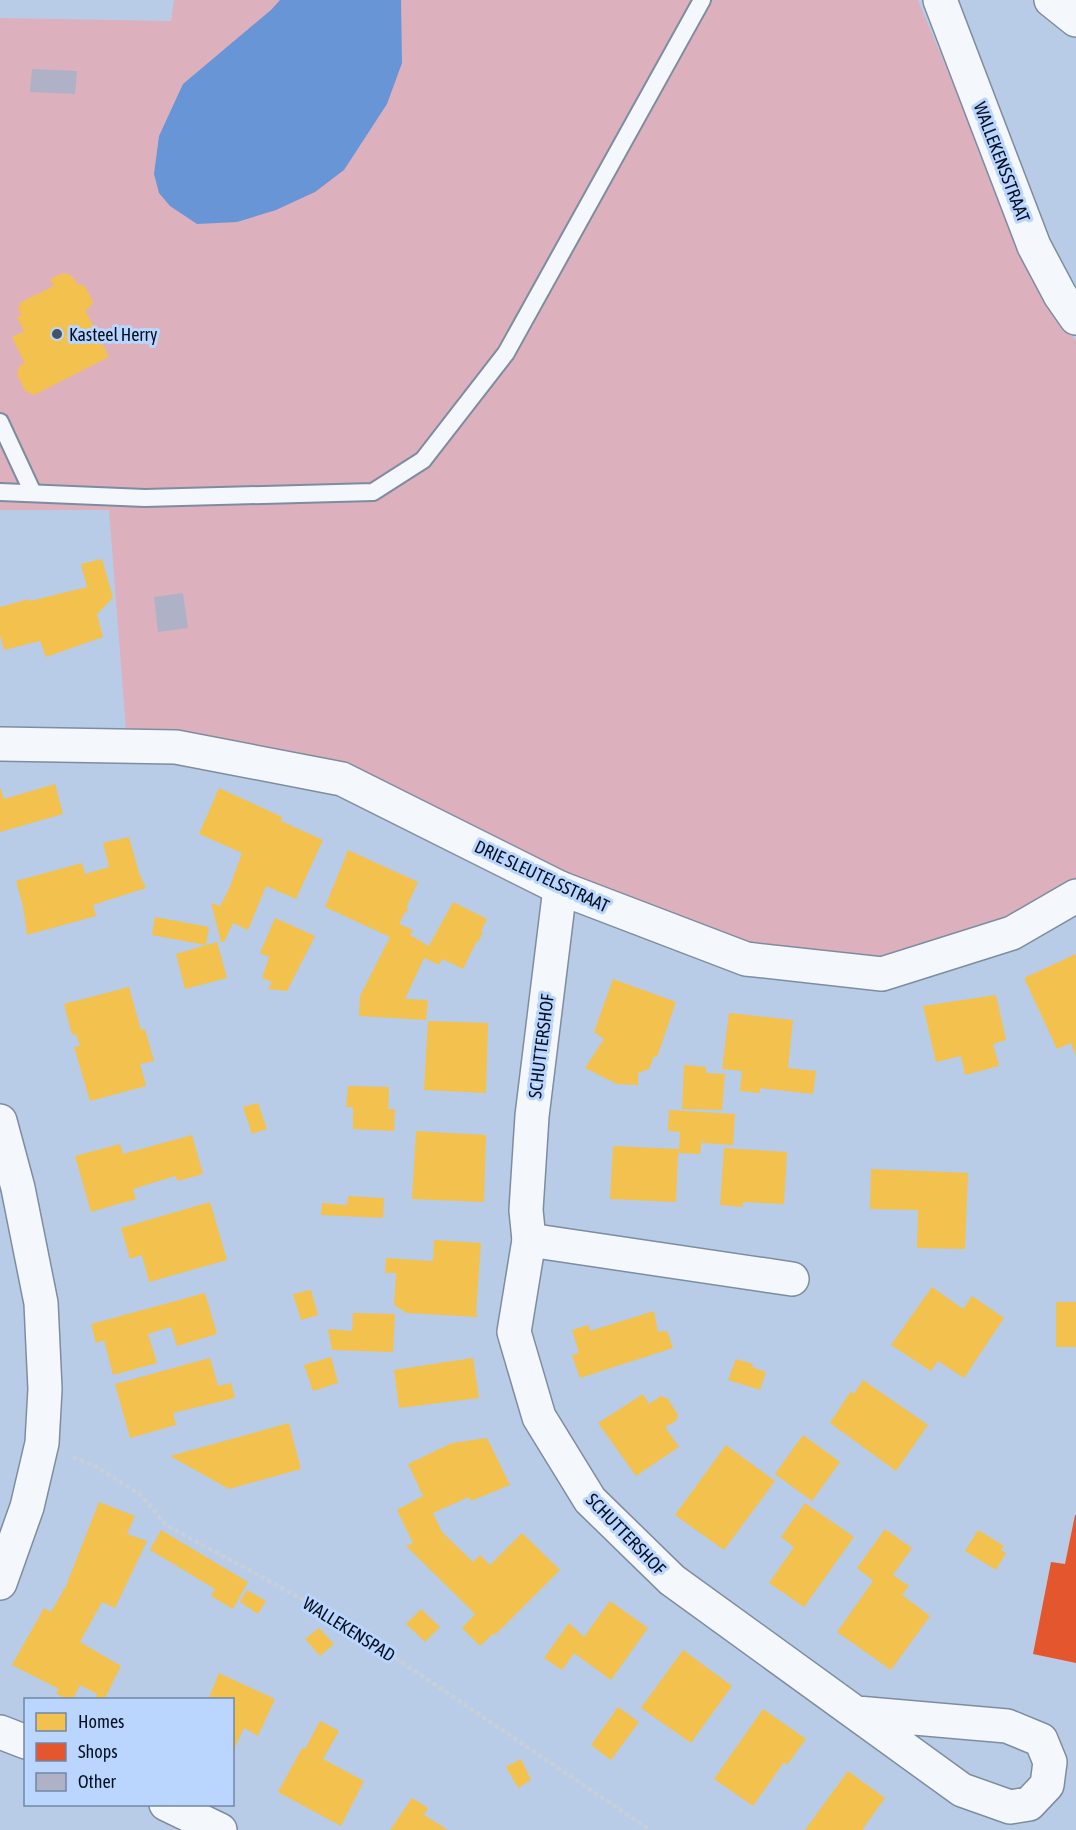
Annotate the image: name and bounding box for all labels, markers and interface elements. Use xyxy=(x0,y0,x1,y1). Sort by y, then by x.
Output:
street label: WALLEKENSSTRAAT xyxy=(969,99,1035,225)
place label: Kasteel Herry xyxy=(69,324,157,345)
marker: Kasteel Herry xyxy=(50,327,64,341)
street label: DRIE SLEUTELSSTRAAT xyxy=(471,836,613,916)
street label: SCHUTTERSHOF xyxy=(524,992,558,1099)
street label: SCHUTTERSHOF xyxy=(582,1489,671,1580)
street label: WALLEKENSPAD xyxy=(299,1592,399,1666)
legend xyxy=(24,1698,234,1806)
text: Homes xyxy=(78,1711,124,1732)
text: Shops xyxy=(78,1741,118,1762)
text: Other xyxy=(78,1771,117,1792)

